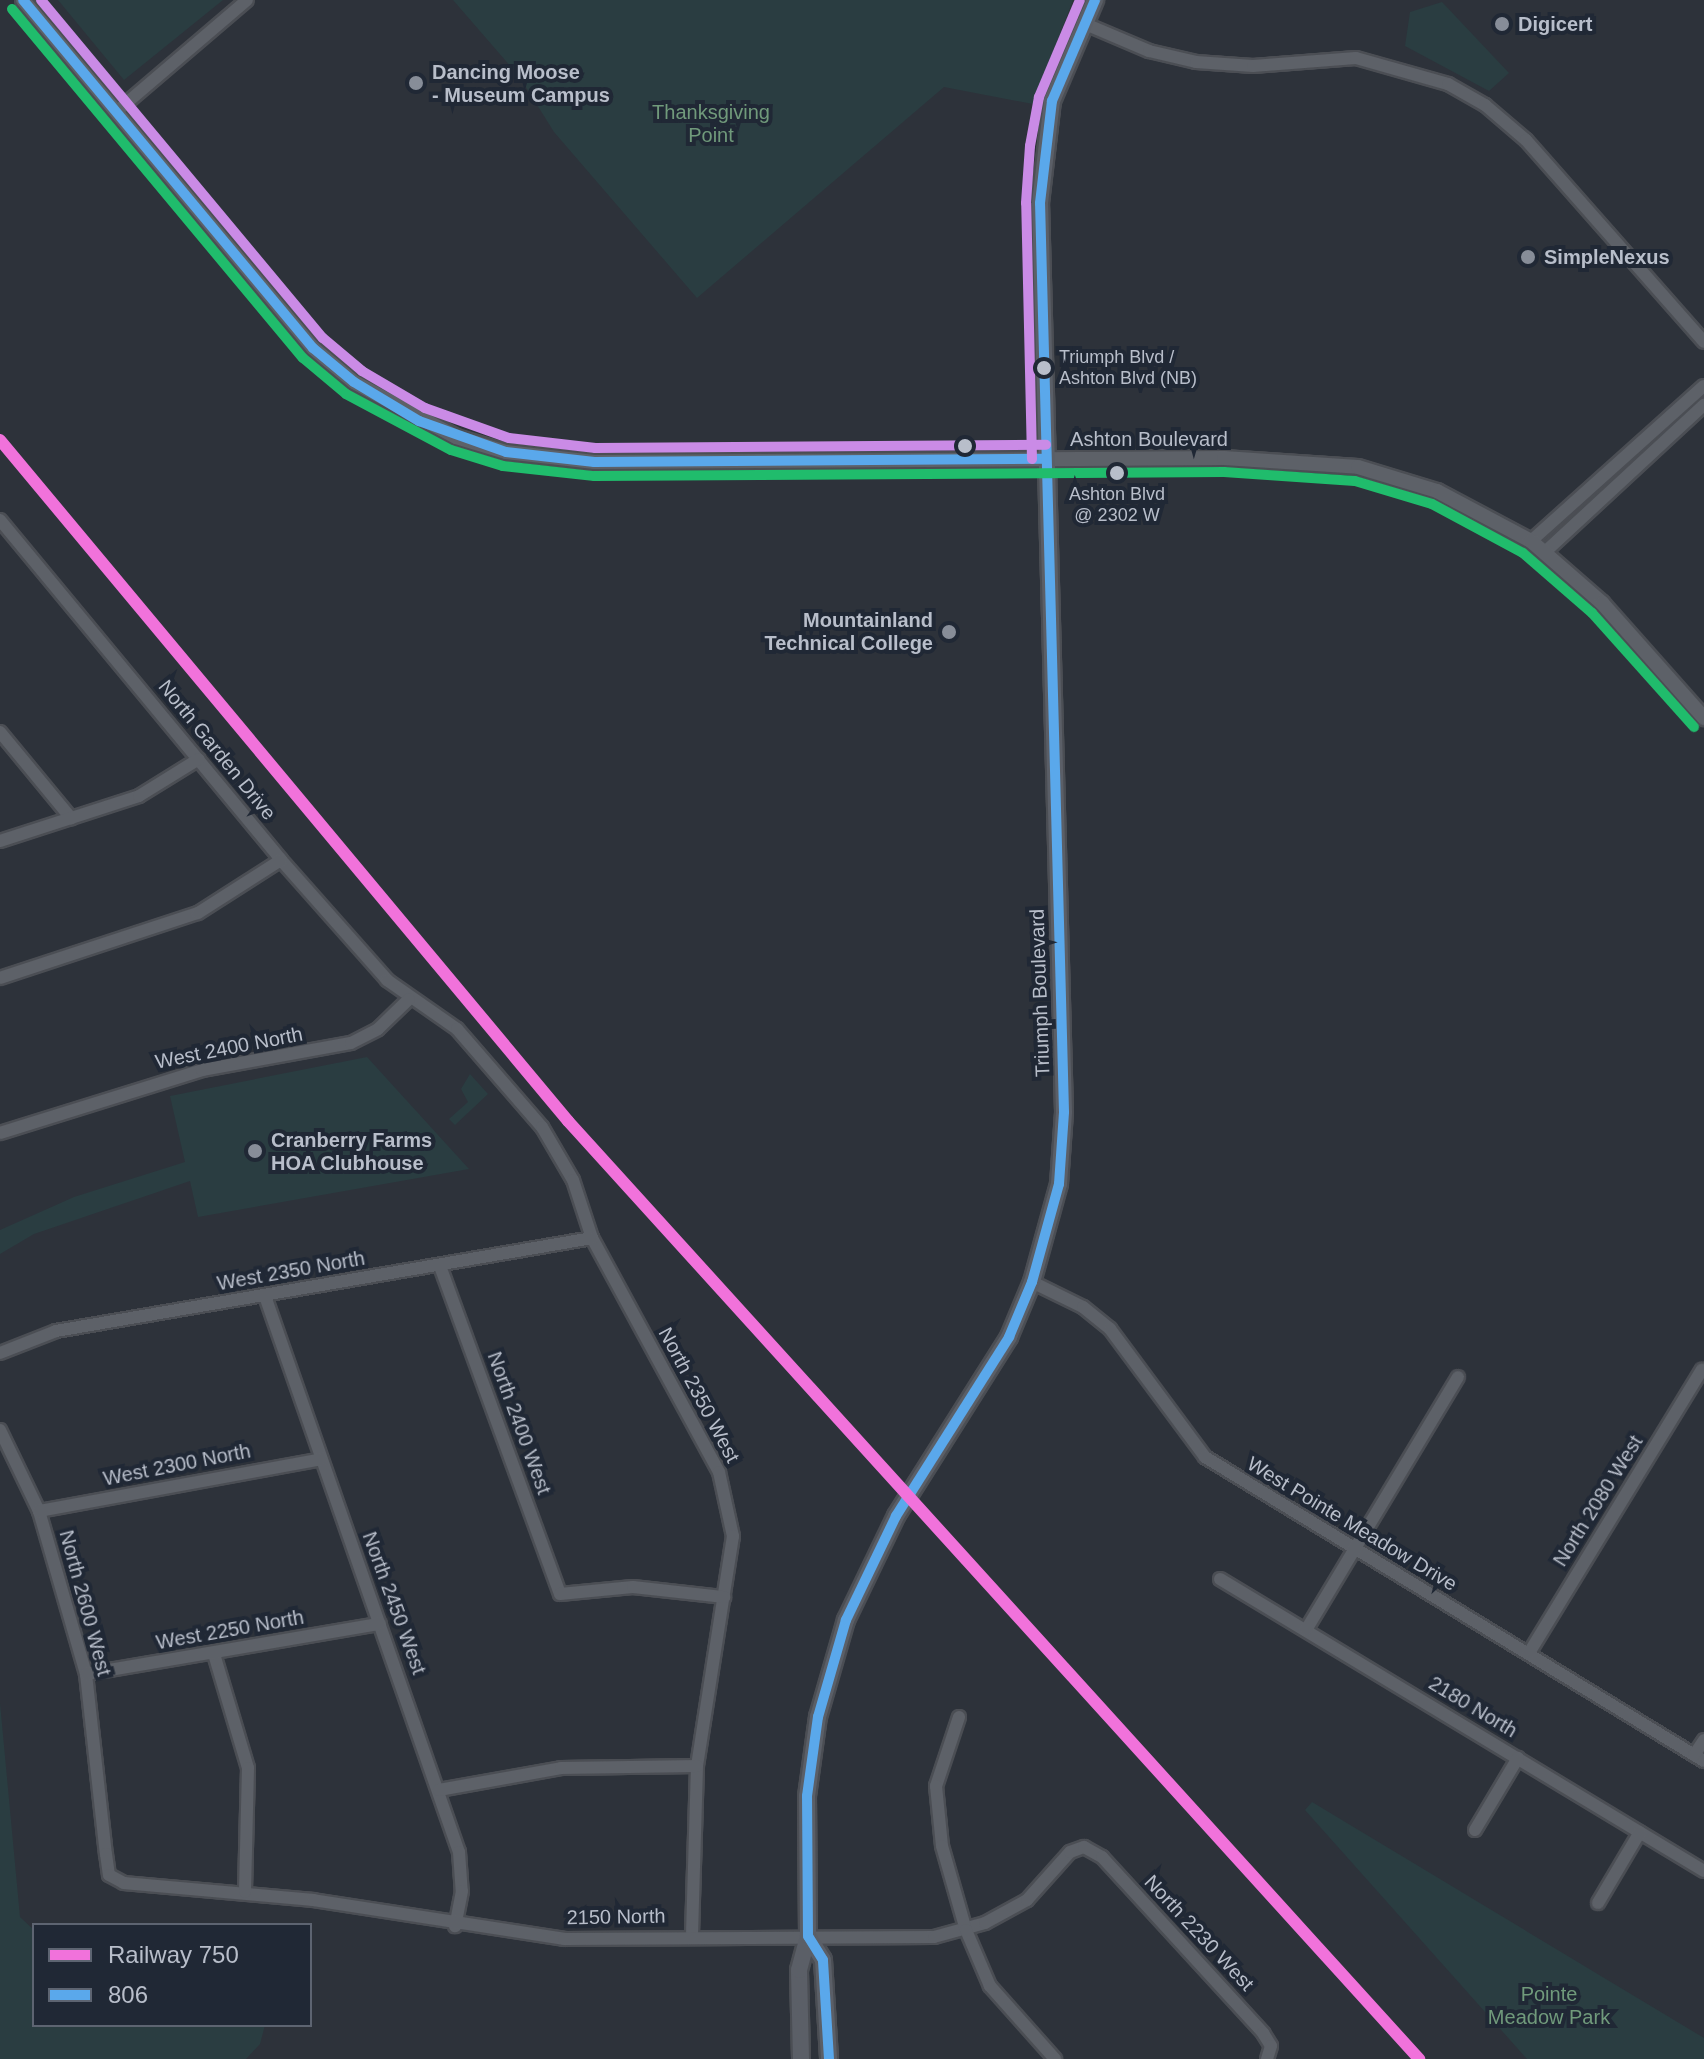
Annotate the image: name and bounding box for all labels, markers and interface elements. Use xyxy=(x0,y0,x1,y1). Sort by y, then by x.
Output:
place label: Digicert xyxy=(1518,12,1592,36)
marker: Digicert xyxy=(1493,15,1511,33)
place label: Dancing Moose - Museum Campus xyxy=(432,60,610,107)
marker: Dancing Moose - Museum Campus xyxy=(407,74,425,92)
park label: Thanksgiving Point xyxy=(652,100,770,147)
place label: SimpleNexus xyxy=(1544,245,1670,269)
marker: SimpleNexus xyxy=(1519,248,1537,266)
place label: Triumph Blvd / Ashton Blvd (NB) xyxy=(1059,347,1197,390)
marker: Triumph Blvd / Ashton Blvd (NB) xyxy=(1036,360,1052,376)
street label: Ashton Boulevard xyxy=(1070,427,1228,451)
unlabelled marker xyxy=(957,438,973,454)
marker: Ashton Blvd @ 2302 W xyxy=(1109,465,1125,481)
place label: Ashton Blvd @ 2302 W xyxy=(1069,484,1165,526)
place label: Mountainland Technical College xyxy=(764,608,933,655)
marker: Mountainland Technical College xyxy=(940,623,958,641)
street label: North Garden Drive xyxy=(153,675,281,825)
street label: Triumph Boulevard xyxy=(1025,909,1055,1077)
street label: West 2400 North xyxy=(153,1022,305,1074)
place label: Cranberry Farms HOA Clubhouse xyxy=(271,1128,432,1175)
marker: Cranberry Farms HOA Clubhouse xyxy=(246,1142,264,1160)
street label: West 2350 North xyxy=(215,1246,367,1296)
street label: North 2350 West xyxy=(653,1323,745,1467)
street label: North 2400 West xyxy=(482,1349,556,1497)
street label: North 2080 West xyxy=(1548,1431,1648,1571)
street label: West 2300 North xyxy=(101,1439,253,1491)
street label: West Pointe Meadow Drive xyxy=(1243,1452,1461,1596)
street label: North 2600 West xyxy=(54,1528,116,1678)
street label: North 2450 West xyxy=(357,1529,431,1677)
street label: West 2250 North xyxy=(154,1605,306,1655)
street label: 2180 North xyxy=(1424,1671,1522,1743)
street label: North 2230 West xyxy=(1139,1870,1259,1996)
street label: 2150 North xyxy=(566,1904,666,1930)
legend xyxy=(32,1923,312,2027)
text: Railway 750 xyxy=(108,1941,239,1968)
text: 806 xyxy=(108,1981,148,2008)
park label: Pointe Meadow Park xyxy=(1488,1983,1610,2030)

